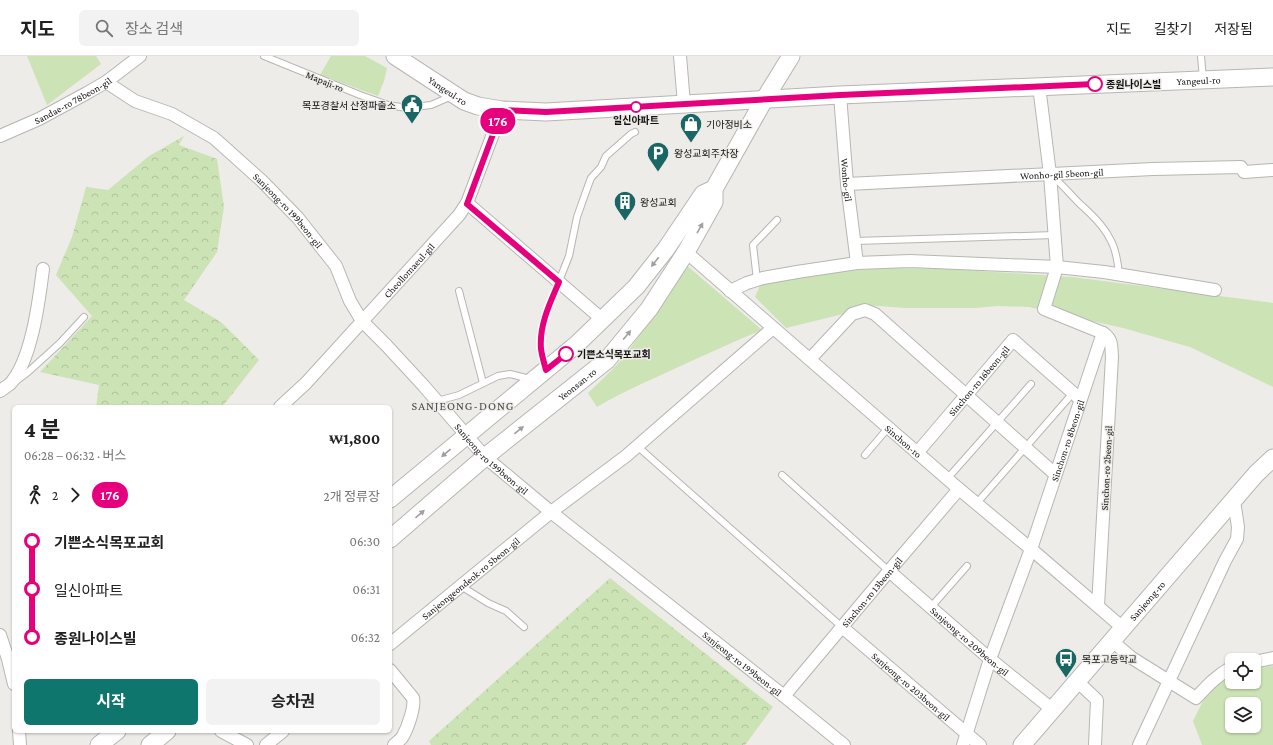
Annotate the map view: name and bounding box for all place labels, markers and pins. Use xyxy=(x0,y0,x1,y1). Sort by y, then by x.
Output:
marker: 종원나이스빌 xyxy=(1087,76,1103,92)
place label: 종원나이스빌 xyxy=(1106,79,1161,90)
public building icon: 목포경찰서 산정파출소 xyxy=(399,92,425,125)
place label: 목포경찰서 산정파출소 xyxy=(302,100,396,111)
marker: 일신아파트 xyxy=(630,101,642,113)
shop icon: 기아정비소 xyxy=(678,111,704,144)
place label: 일신아파트 xyxy=(613,115,659,126)
place label: 기아정비소 xyxy=(706,119,752,130)
parking icon: 왕성교회주차장 xyxy=(645,140,671,173)
place label: 왕성교회주차장 xyxy=(674,148,738,159)
building icon: 왕성교회 xyxy=(612,189,638,222)
place label: 왕성교회 xyxy=(640,197,677,208)
marker: 기쁜소식목포교회 xyxy=(558,346,574,362)
place label: 기쁜소식목포교회 xyxy=(577,349,651,360)
bus stop icon: 목포고등학교 xyxy=(1053,646,1079,679)
place label: 목포고등학교 xyxy=(1082,654,1137,665)

